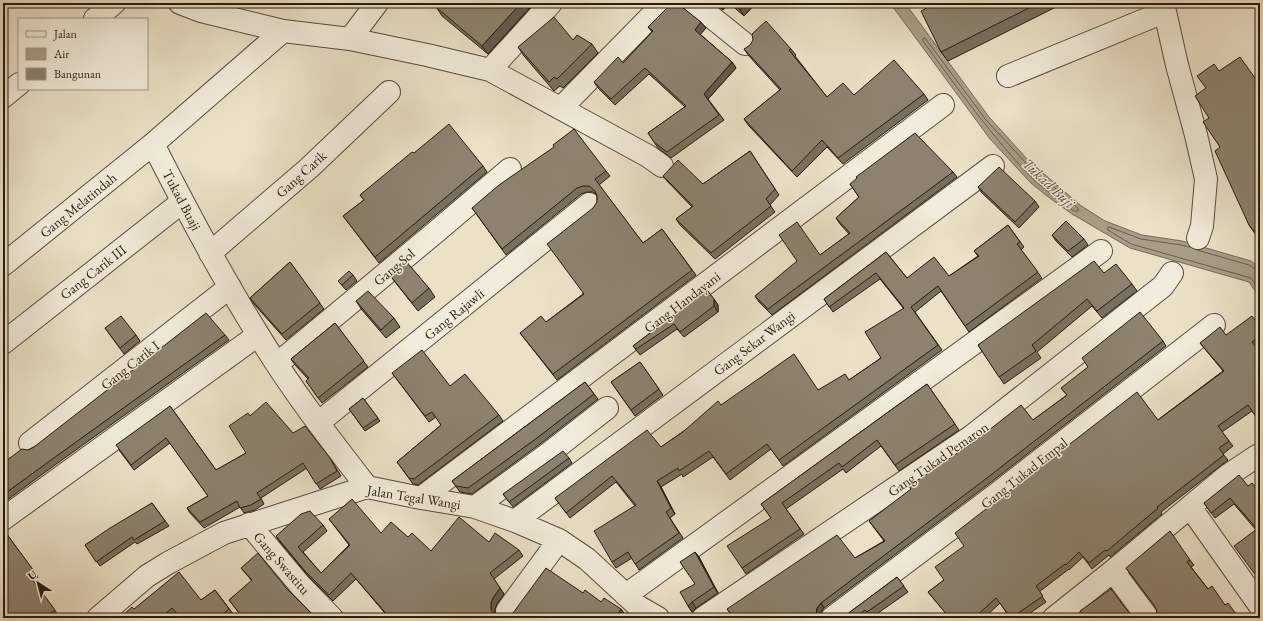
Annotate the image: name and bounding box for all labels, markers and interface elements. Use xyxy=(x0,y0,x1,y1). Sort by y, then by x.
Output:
legend xyxy=(18,18,148,90)
text: Jalan xyxy=(53,26,78,42)
text: Air xyxy=(53,46,69,62)
text: Bangunan xyxy=(54,66,102,82)
street label: Gang Carik xyxy=(272,146,330,202)
water label: Tukad Buji xyxy=(1019,154,1080,213)
street label: Tukad Buaji xyxy=(158,166,206,234)
street label: Gang Melatindah xyxy=(36,168,120,242)
street label: Gang Carik III xyxy=(56,240,130,304)
street label: Gang Sol xyxy=(370,244,419,290)
street label: Gang Handayani xyxy=(640,267,724,337)
street label: Gang Rajawli xyxy=(420,284,488,344)
street label: Gang Sekar Wangi xyxy=(710,306,799,380)
street label: Gang Carik I xyxy=(97,336,163,394)
street label: Gang Tukad Pemaron xyxy=(884,417,992,500)
street label: Gang Tukad Empal xyxy=(977,433,1072,513)
street label: Jalan Tegal Wangi xyxy=(365,481,463,513)
street label: Gang Swastitu xyxy=(250,528,315,599)
north arrow xyxy=(18,563,58,603)
text: U xyxy=(25,566,40,583)

